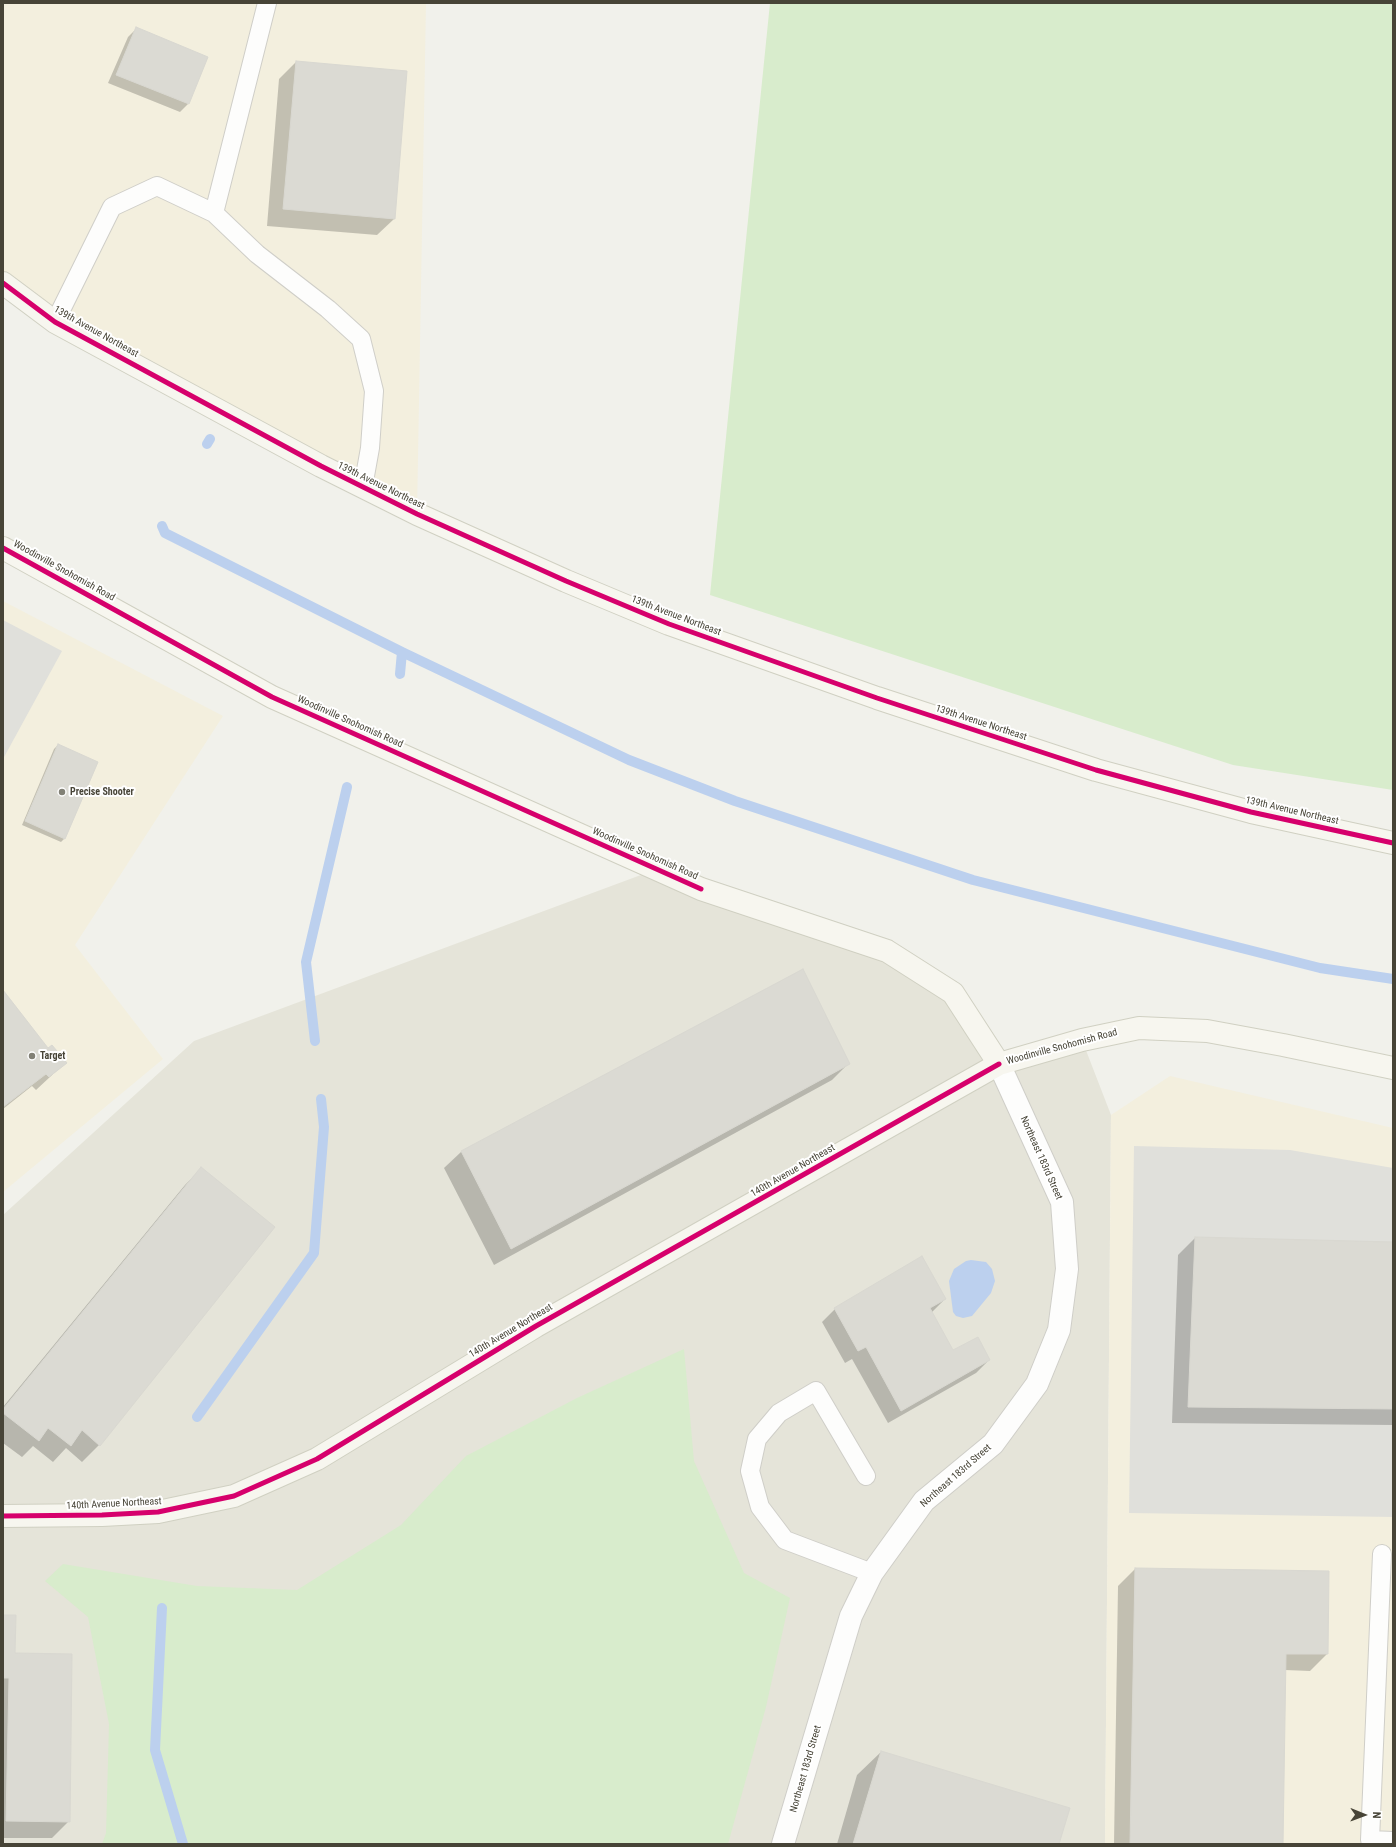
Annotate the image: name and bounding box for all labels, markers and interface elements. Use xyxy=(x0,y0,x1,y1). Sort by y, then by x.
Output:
street label: 139th Avenue Northeast xyxy=(51,304,141,360)
street label: 139th Avenue Northeast xyxy=(336,460,426,512)
street label: Woodinville Snohomish Road xyxy=(11,538,117,604)
street label: 139th Avenue Northeast xyxy=(629,593,723,639)
street label: Woodinville Snohomish Road xyxy=(295,693,405,751)
street label: 139th Avenue Northeast xyxy=(934,703,1028,743)
place label: Precise Shooter xyxy=(70,786,134,798)
marker: Precise Shooter xyxy=(57,787,67,797)
street label: 139th Avenue Northeast xyxy=(1244,794,1340,828)
street label: Woodinville Snohomish Road xyxy=(590,825,700,883)
street label: Woodinville Snohomish Road xyxy=(1005,1026,1119,1068)
place label: Target xyxy=(40,1050,65,1062)
marker: Target xyxy=(27,1051,37,1061)
street label: Northeast 183rd Street xyxy=(1017,1114,1065,1202)
street label: 140th Avenue Northeast xyxy=(749,1142,837,1200)
street label: 140th Avenue Northeast xyxy=(467,1301,555,1361)
street label: Northeast 183rd Street xyxy=(918,1442,994,1510)
street label: 140th Avenue Northeast xyxy=(66,1496,162,1512)
street label: Northeast 183rd Street xyxy=(788,1724,824,1814)
north arrow xyxy=(1344,1795,1384,1835)
text: N xyxy=(1370,1812,1383,1819)

